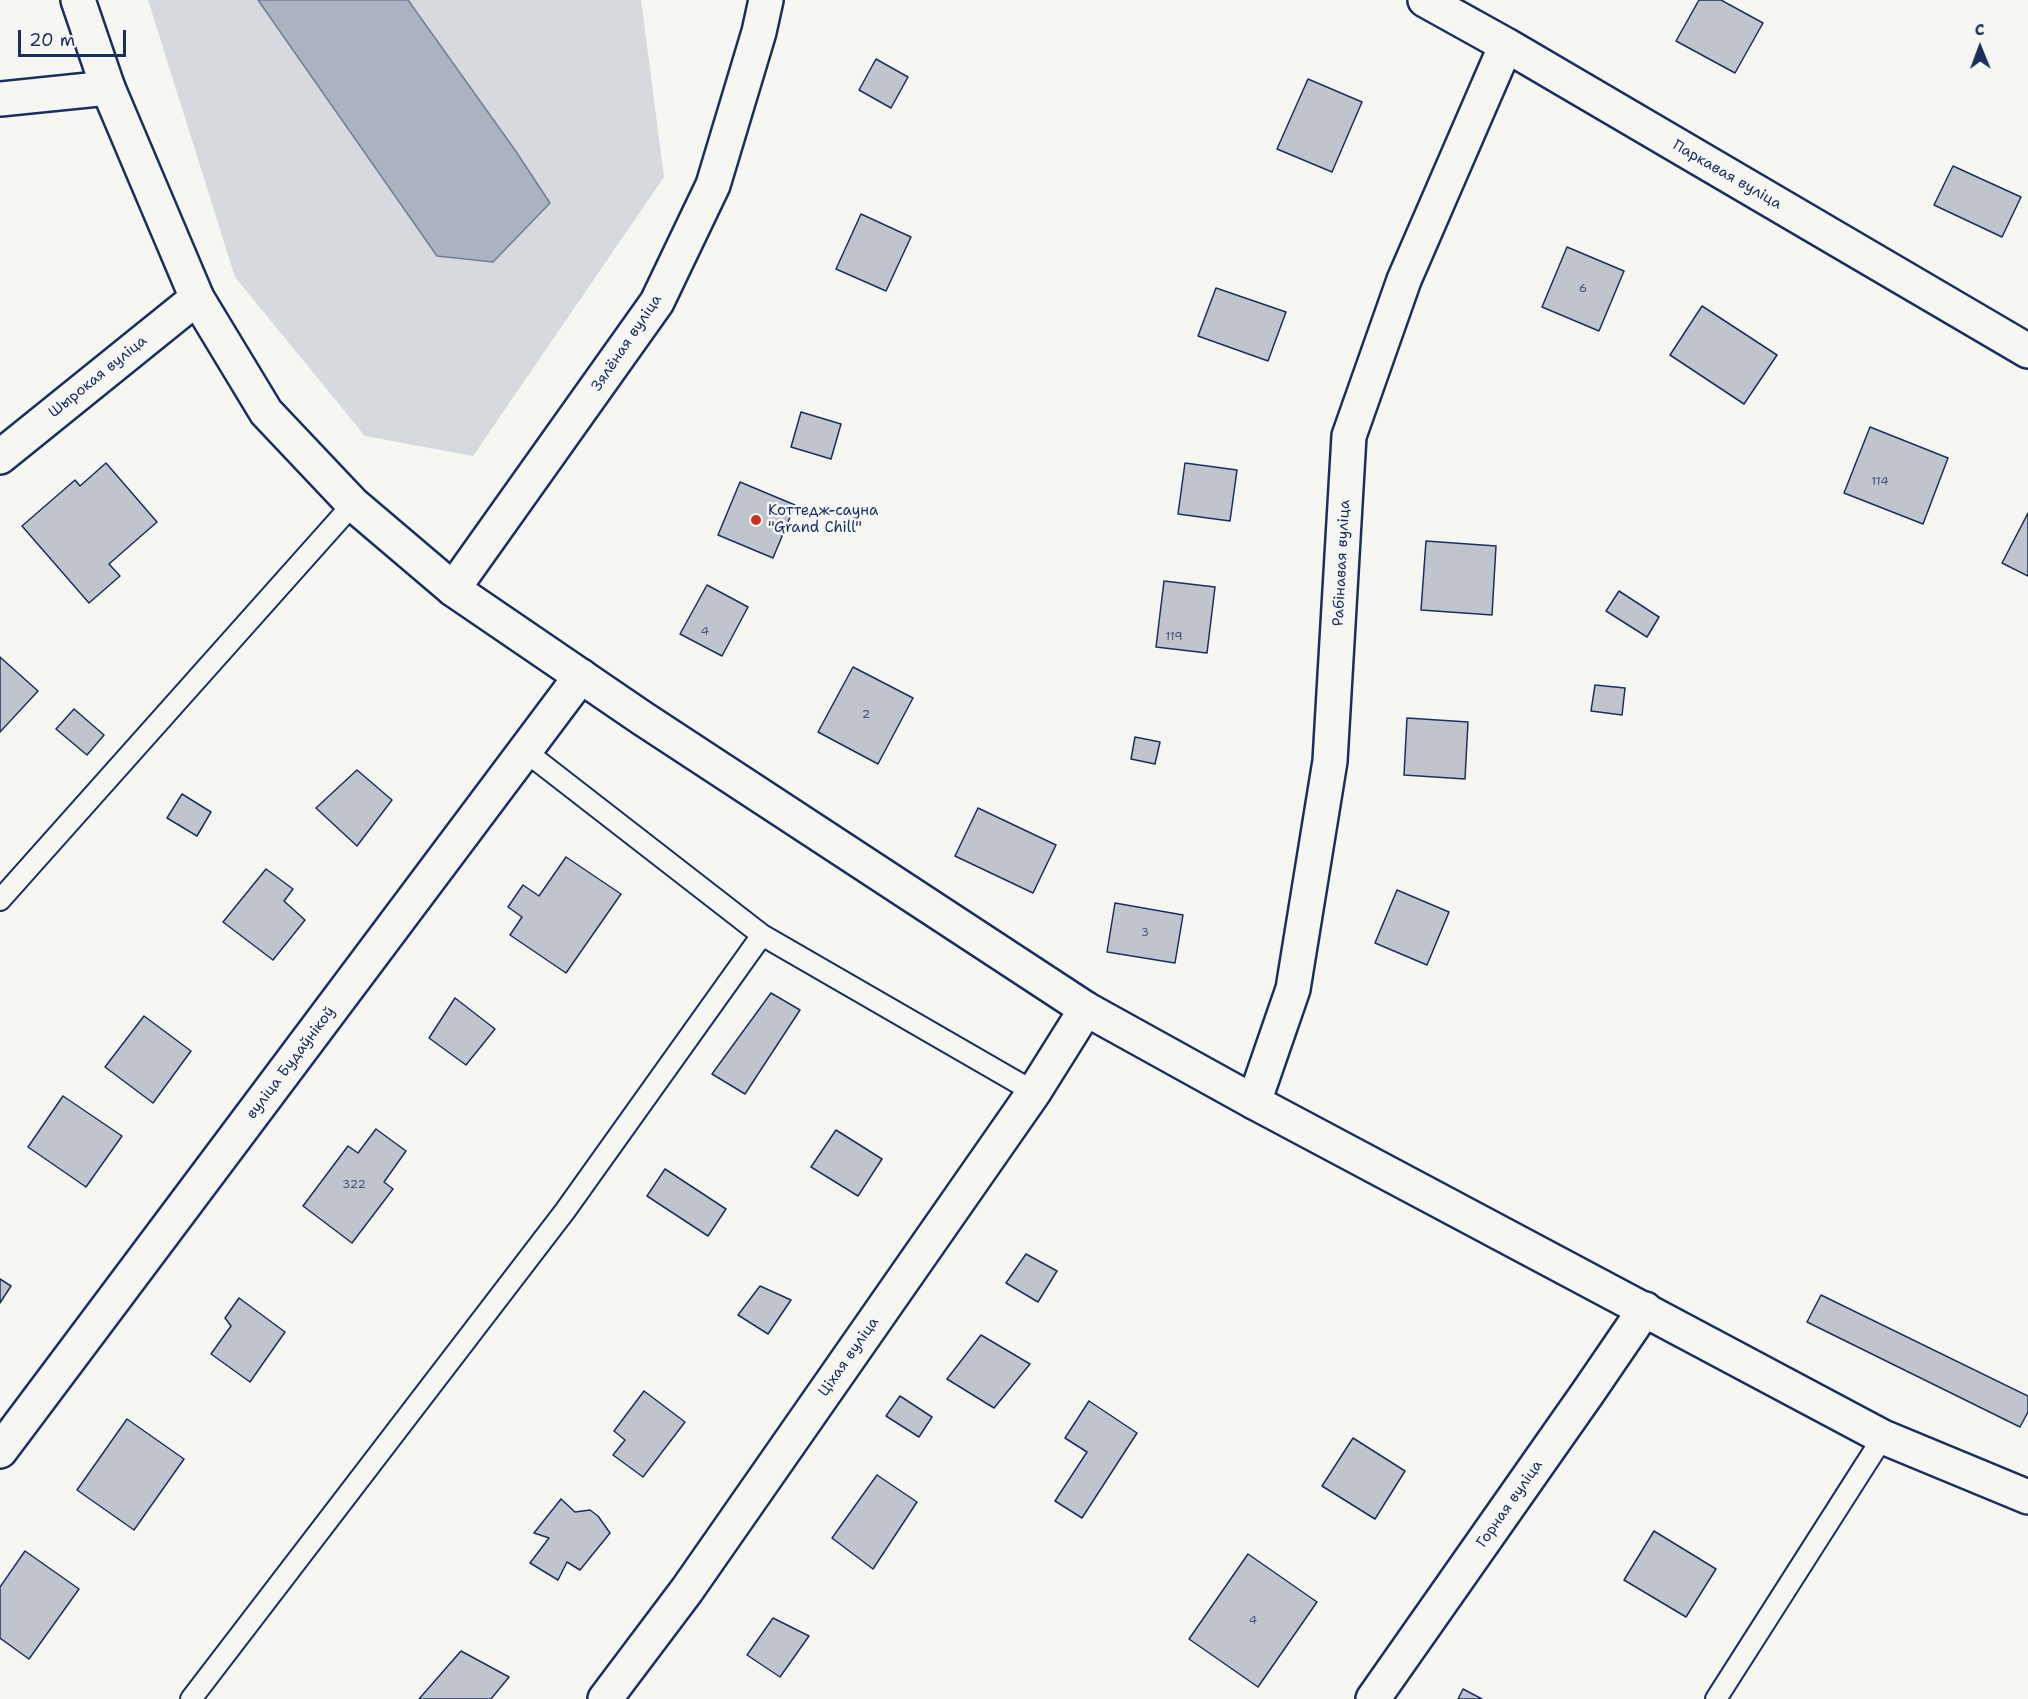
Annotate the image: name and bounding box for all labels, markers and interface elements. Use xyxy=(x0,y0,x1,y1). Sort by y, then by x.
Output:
scale bar xyxy=(21,18,129,56)
north arrow xyxy=(1950,18,2010,78)
text: С xyxy=(1975,19,1985,40)
text: 20 m xyxy=(29,28,75,52)
street label: Паркавая вуліца xyxy=(1669,136,1785,214)
house number: 6 xyxy=(1579,282,1587,296)
street label: Зялёная вуліца xyxy=(588,291,666,395)
street label: Шырокая вуліца xyxy=(45,332,151,422)
house number: 114 xyxy=(1871,475,1889,489)
street label: Рабінавая вуліца xyxy=(1330,499,1354,627)
place label: Коттедж-сауна "Grand Chill" xyxy=(768,502,878,537)
marker: Коттедж-сауна "Grand Chill" xyxy=(749,513,763,527)
house number: 4 xyxy=(701,625,709,639)
house number: 119 xyxy=(1165,630,1183,644)
house number: 2 xyxy=(862,708,870,722)
house number: 3 xyxy=(1141,926,1149,940)
street label: вуліца Будаўнікоў xyxy=(243,1003,339,1123)
house number: 322 xyxy=(342,1178,366,1192)
street label: Ціхая вуліца xyxy=(815,1314,883,1400)
street label: Горная вуліца xyxy=(1473,1457,1547,1551)
house number: 4 xyxy=(1249,1614,1257,1628)

